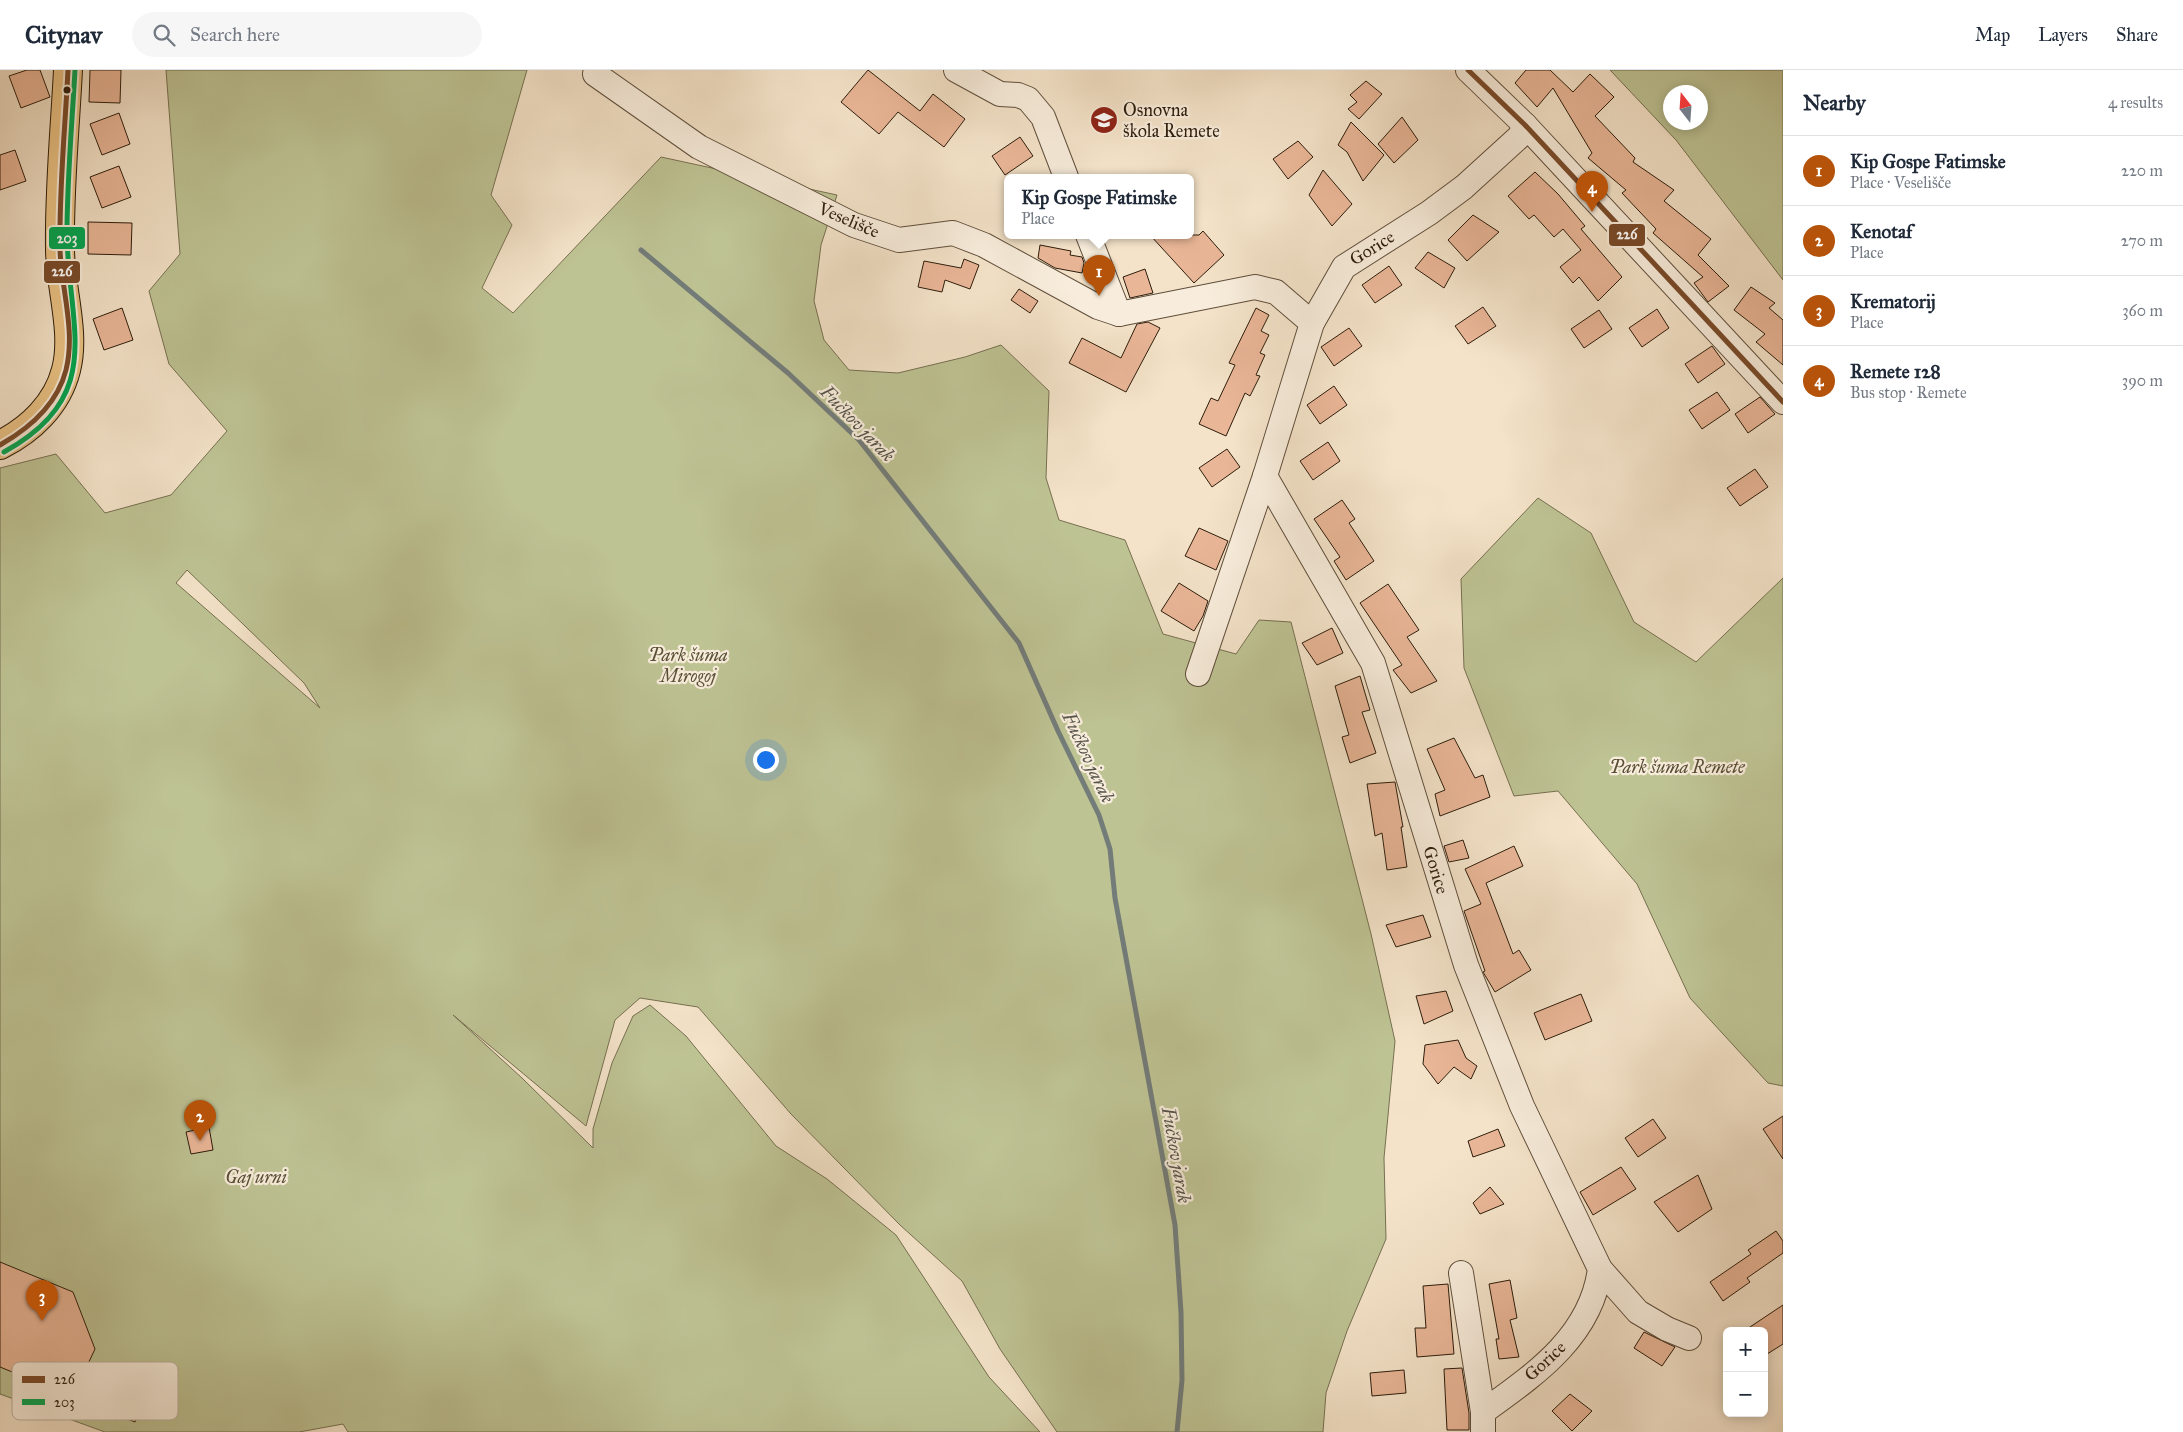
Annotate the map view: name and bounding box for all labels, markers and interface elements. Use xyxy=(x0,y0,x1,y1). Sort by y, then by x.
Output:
search box xyxy=(132,12,482,57)
text: Citynav xyxy=(25,20,102,50)
icon: search xyxy=(150,21,178,49)
text: Search here xyxy=(190,23,280,46)
text: Map xyxy=(1975,24,2010,46)
text: Layers xyxy=(2038,24,2088,46)
text: Share xyxy=(2116,24,2158,46)
unlabelled marker xyxy=(62,85,72,95)
north arrow xyxy=(1663,85,1708,130)
text: Nearby xyxy=(1803,90,1866,116)
text: 4 results xyxy=(2108,93,2163,112)
place label: Osnovna škola Remete xyxy=(1123,99,1220,142)
school or university icon: Osnovna škola Remete xyxy=(1089,105,1119,135)
text: Kip Gospe Fatimske xyxy=(1850,150,2006,173)
text: 1 xyxy=(1816,161,1822,180)
text: 220 m xyxy=(2121,161,2163,180)
pin: 4 xyxy=(1576,171,1608,212)
text: Place · Veselišče xyxy=(1850,173,1951,192)
popup xyxy=(1004,174,1194,239)
text: Kip Gospe Fatimske xyxy=(1021,186,1177,209)
street label: Veselišče xyxy=(814,197,883,243)
text: Place xyxy=(1021,209,1055,228)
text: Kenotaf xyxy=(1850,220,1912,243)
line badge: 226 xyxy=(1608,223,1646,247)
line badge: 203 xyxy=(48,226,86,250)
street label: Gorice xyxy=(1345,226,1399,270)
text: 226 xyxy=(1617,226,1638,243)
text: 203 xyxy=(57,230,78,248)
text: 2 xyxy=(1815,231,1823,250)
text: 270 m xyxy=(2121,231,2163,250)
text: Place xyxy=(1850,243,1884,262)
pin: 1 xyxy=(1083,255,1115,296)
line badge: 226 xyxy=(43,260,81,284)
text: 226 xyxy=(52,263,73,280)
text: Krematorij xyxy=(1850,290,1936,313)
text: 3 xyxy=(1816,301,1822,320)
text: 360 m xyxy=(2122,301,2163,320)
text: Place xyxy=(1850,313,1884,332)
text: Remete 128 xyxy=(1850,360,1941,383)
text: 4 xyxy=(1815,371,1823,390)
text: 390 m xyxy=(2122,371,2163,390)
water label: Fučkov jarak xyxy=(815,380,900,467)
text: Bus stop · Remete xyxy=(1850,383,1967,402)
park label: Park šuma Mirogoj xyxy=(649,644,728,687)
water label: Fučkov jarak xyxy=(1057,707,1120,807)
your location xyxy=(753,747,779,773)
park label: Park šuma Remete xyxy=(1609,756,1746,778)
street label: Gorice xyxy=(1418,843,1454,897)
pin: 2 xyxy=(184,1100,216,1141)
water label: Fučkov jarak xyxy=(1157,1104,1196,1206)
park label: Gaj urni xyxy=(225,1166,287,1188)
pin: 3 xyxy=(26,1280,58,1321)
map controls xyxy=(1723,1327,1768,1417)
button: + xyxy=(1723,1327,1768,1372)
street label: Gorice xyxy=(1520,1336,1570,1386)
legend xyxy=(12,1362,178,1420)
text: 226 xyxy=(54,1371,76,1388)
button: − xyxy=(1723,1372,1768,1417)
text: 203 xyxy=(54,1394,75,1411)

